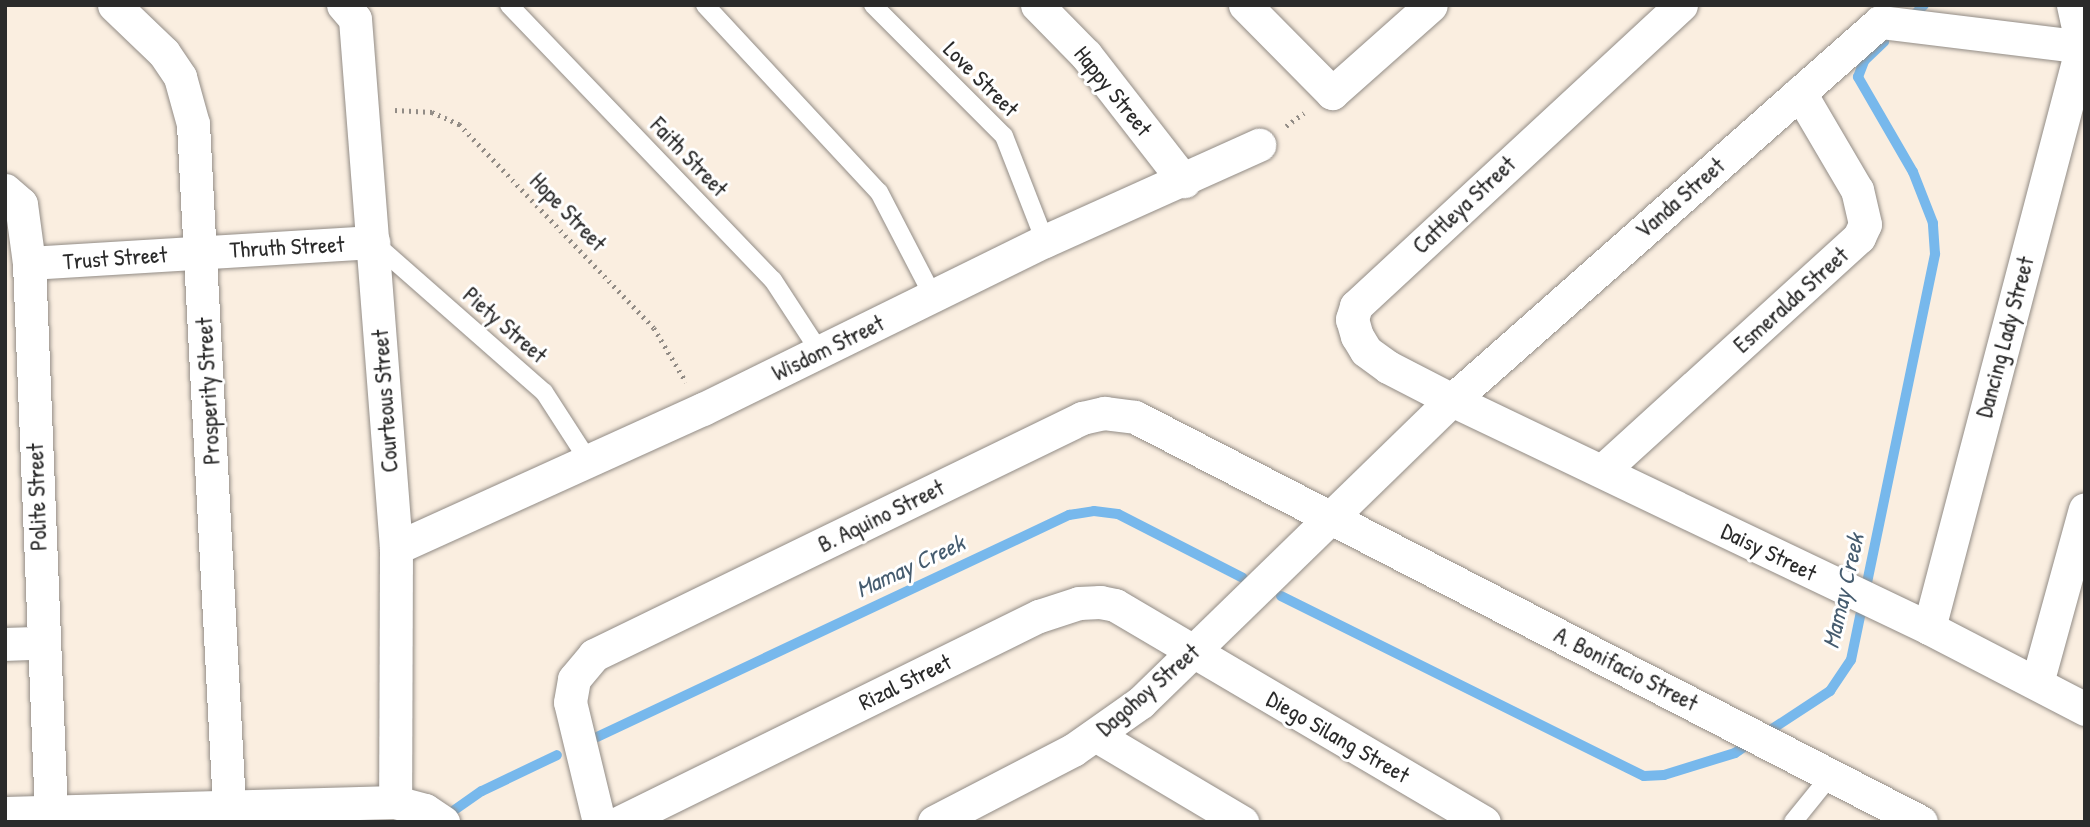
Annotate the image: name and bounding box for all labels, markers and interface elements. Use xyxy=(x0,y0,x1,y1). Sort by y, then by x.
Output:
street label: Love Street xyxy=(938,36,1024,122)
street label: Happy Street xyxy=(1068,40,1158,142)
street label: Faith Street xyxy=(645,112,733,202)
street label: Cattleya Street xyxy=(1407,150,1521,260)
street label: Vanda Street xyxy=(1630,152,1730,244)
street label: Hope Street xyxy=(524,167,612,257)
street label: Thruth Street xyxy=(229,230,345,264)
street label: Trust Street xyxy=(62,241,168,275)
street label: Esmeralda Street xyxy=(1728,241,1854,359)
street label: Dancing Lady Street xyxy=(1970,254,2040,420)
street label: Piety Street xyxy=(458,281,552,369)
street label: Wisdom Street xyxy=(768,309,888,387)
street label: Prosperity Street xyxy=(190,317,226,465)
street label: Courteous Street xyxy=(366,329,404,473)
street label: Polite Street xyxy=(21,443,53,551)
street label: B. Aquino Street xyxy=(814,474,948,558)
street label: Daisy Street xyxy=(1717,517,1821,587)
water label: Mamay Creek xyxy=(851,528,969,604)
water label: Mamay Creek xyxy=(1816,531,1870,651)
street label: A. Bonifacio Street xyxy=(1550,621,1702,717)
street label: Dagohoy Street xyxy=(1091,638,1205,742)
street label: Rizal Street xyxy=(854,648,956,716)
street label: Diego Silang Street xyxy=(1262,685,1414,789)

